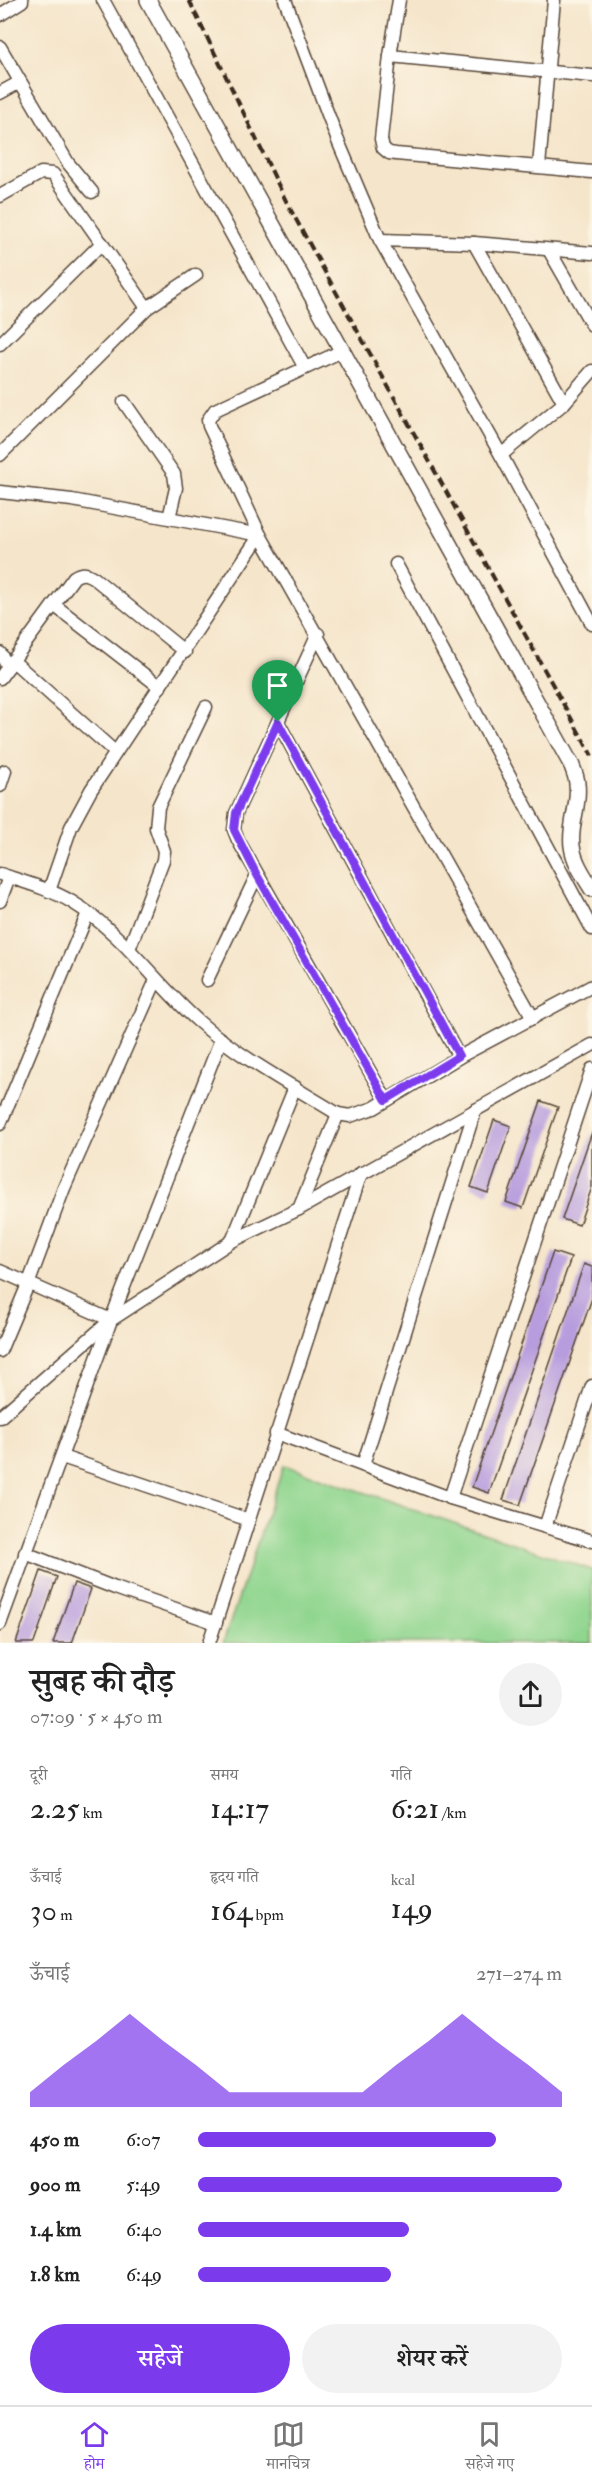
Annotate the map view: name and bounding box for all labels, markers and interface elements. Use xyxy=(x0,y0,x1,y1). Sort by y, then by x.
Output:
pin xyxy=(252,660,303,722)
icon: arrive xyxy=(261,669,294,702)
text: सुबह की दौड़ xyxy=(30,1661,174,1702)
button: share xyxy=(499,1663,562,1726)
text: 07:09 · 5 × 450 m xyxy=(30,1704,163,1729)
text: दूरी xyxy=(30,1765,47,1785)
text: समय xyxy=(210,1765,239,1785)
text: गति xyxy=(391,1765,412,1785)
text: 2.25 xyxy=(30,1790,79,1827)
text: 14:17 xyxy=(210,1790,269,1827)
text: 6:21 xyxy=(391,1790,439,1827)
text: km xyxy=(79,1803,103,1823)
text: /km xyxy=(439,1803,467,1823)
text: ऊँचाई xyxy=(30,1867,62,1887)
text: हृदय गति xyxy=(210,1867,259,1887)
text: kcal xyxy=(391,1870,415,1890)
text: 149 xyxy=(391,1890,433,1927)
text: 30 xyxy=(30,1892,57,1929)
text: 164 xyxy=(210,1892,252,1929)
text: m xyxy=(57,1905,73,1925)
text: bpm xyxy=(252,1905,284,1925)
text: ऊँचाई xyxy=(30,1961,69,1986)
text: 271–274 m xyxy=(476,1961,562,1986)
text: 450 m xyxy=(30,2127,79,2152)
text: 6:07 xyxy=(126,2127,160,2152)
text: 900 m xyxy=(30,2172,80,2197)
text: 5:49 xyxy=(126,2172,161,2197)
text: 1.4 km xyxy=(30,2217,81,2242)
text: 6:40 xyxy=(126,2217,162,2242)
text: 1.8 km xyxy=(30,2262,80,2287)
text: 6:49 xyxy=(126,2262,162,2287)
button: सहेजें xyxy=(30,2324,290,2393)
button: शेयर करें xyxy=(302,2324,562,2393)
tab: होम xyxy=(78,2418,111,2479)
tab: मानचित्र xyxy=(266,2418,310,2479)
tab: सहेजे गए xyxy=(465,2418,514,2479)

